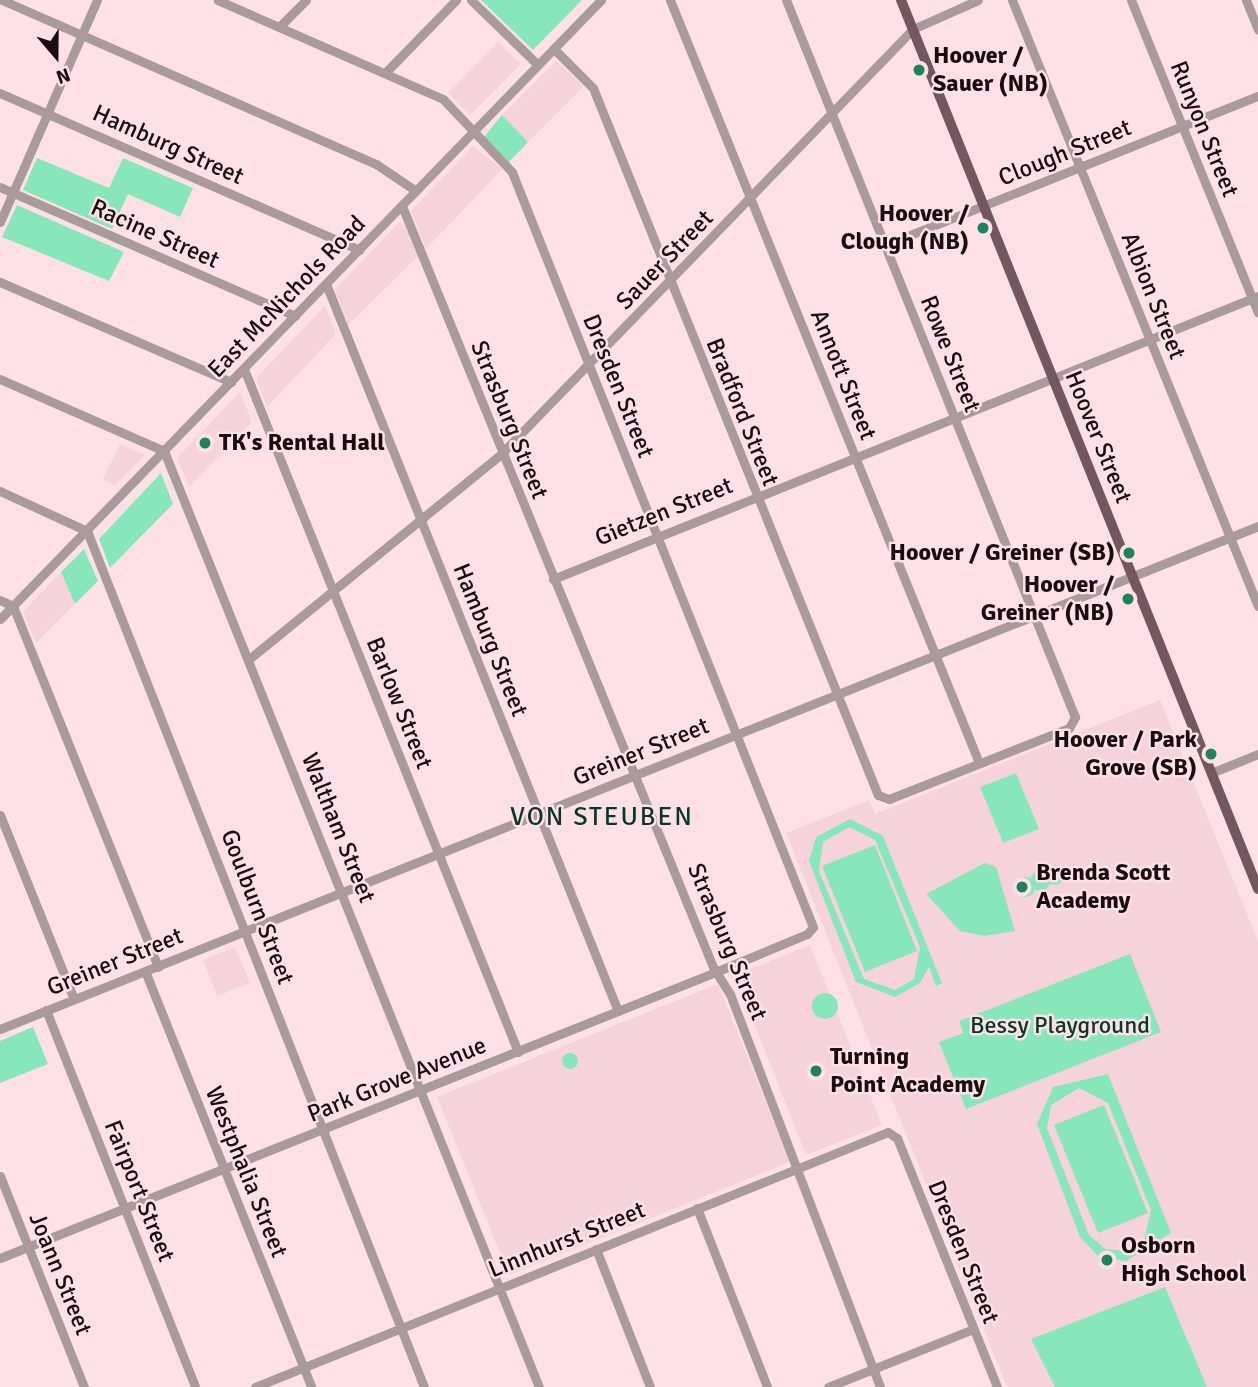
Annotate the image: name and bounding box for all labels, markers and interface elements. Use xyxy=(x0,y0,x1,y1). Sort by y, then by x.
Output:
north arrow xyxy=(21,21,91,91)
place label: Hoover / Sauer (NB) xyxy=(933,42,1048,98)
street label: Runyon Street xyxy=(1164,57,1244,201)
text: N xyxy=(53,62,73,89)
marker: Hoover / Sauer (NB) xyxy=(911,62,927,78)
street label: Hamburg Street xyxy=(88,99,248,191)
street label: Clough Street xyxy=(994,113,1136,193)
street label: Racine Street xyxy=(86,193,224,275)
place label: Hoover / Clough (NB) xyxy=(841,200,969,256)
street label: Sauer Street xyxy=(610,204,720,316)
street label: East McNichols Road xyxy=(202,210,372,384)
marker: Hoover / Clough (NB) xyxy=(975,220,991,236)
street label: Albion Street xyxy=(1115,228,1191,364)
street label: Rowe Street xyxy=(914,292,986,416)
street label: Annott Street xyxy=(804,306,882,444)
street label: Dresden Street xyxy=(576,310,660,462)
street label: Bradford Street xyxy=(699,334,785,490)
street label: Strasburg Street xyxy=(464,337,554,503)
street label: Hoover Street xyxy=(1058,367,1138,507)
place label: TK's Rental Hall xyxy=(219,429,385,457)
marker: TK's Rental Hall xyxy=(197,435,213,451)
street label: Gietzen Street xyxy=(591,471,737,553)
place label: Hoover / Greiner (SB) xyxy=(890,539,1115,567)
marker: Hoover / Greiner (SB) xyxy=(1121,545,1137,561)
street label: Hamburg Street xyxy=(446,559,534,721)
place label: Hoover / Greiner (NB) xyxy=(981,571,1114,627)
marker: Hoover / Greiner (NB) xyxy=(1120,591,1136,607)
street label: Barlow Street xyxy=(359,633,439,773)
street label: Greiner Street xyxy=(569,712,713,792)
place label: Hoover / Park Grove (SB) xyxy=(1053,726,1197,782)
marker: Hoover / Park Grove (SB) xyxy=(1203,746,1219,762)
street label: Waltham Street xyxy=(295,749,381,907)
district label: VON STEUBEN xyxy=(511,802,693,834)
street label: Goulburn Street xyxy=(214,825,300,989)
street label: Strasburg Street xyxy=(681,859,773,1025)
place label: Brenda Scott Academy xyxy=(1036,859,1170,915)
marker: Brenda Scott Academy xyxy=(1014,879,1030,895)
street label: Greiner Street xyxy=(43,922,187,1002)
park label: Bessy Playground xyxy=(970,1012,1150,1040)
street label: Park Grove Avenue xyxy=(303,1031,491,1129)
place label: Turning Point Academy xyxy=(830,1043,985,1099)
marker: Turning Point Academy xyxy=(808,1063,824,1079)
street label: Westphalia Street xyxy=(199,1082,293,1262)
street label: Fairport Street xyxy=(98,1116,180,1266)
street label: Dresden Street xyxy=(921,1176,1005,1328)
street label: Linnhurst Street xyxy=(484,1195,650,1285)
street label: Joann Street xyxy=(22,1209,98,1339)
place label: Osborn High School xyxy=(1121,1232,1246,1288)
marker: Osborn High School xyxy=(1099,1252,1115,1268)

